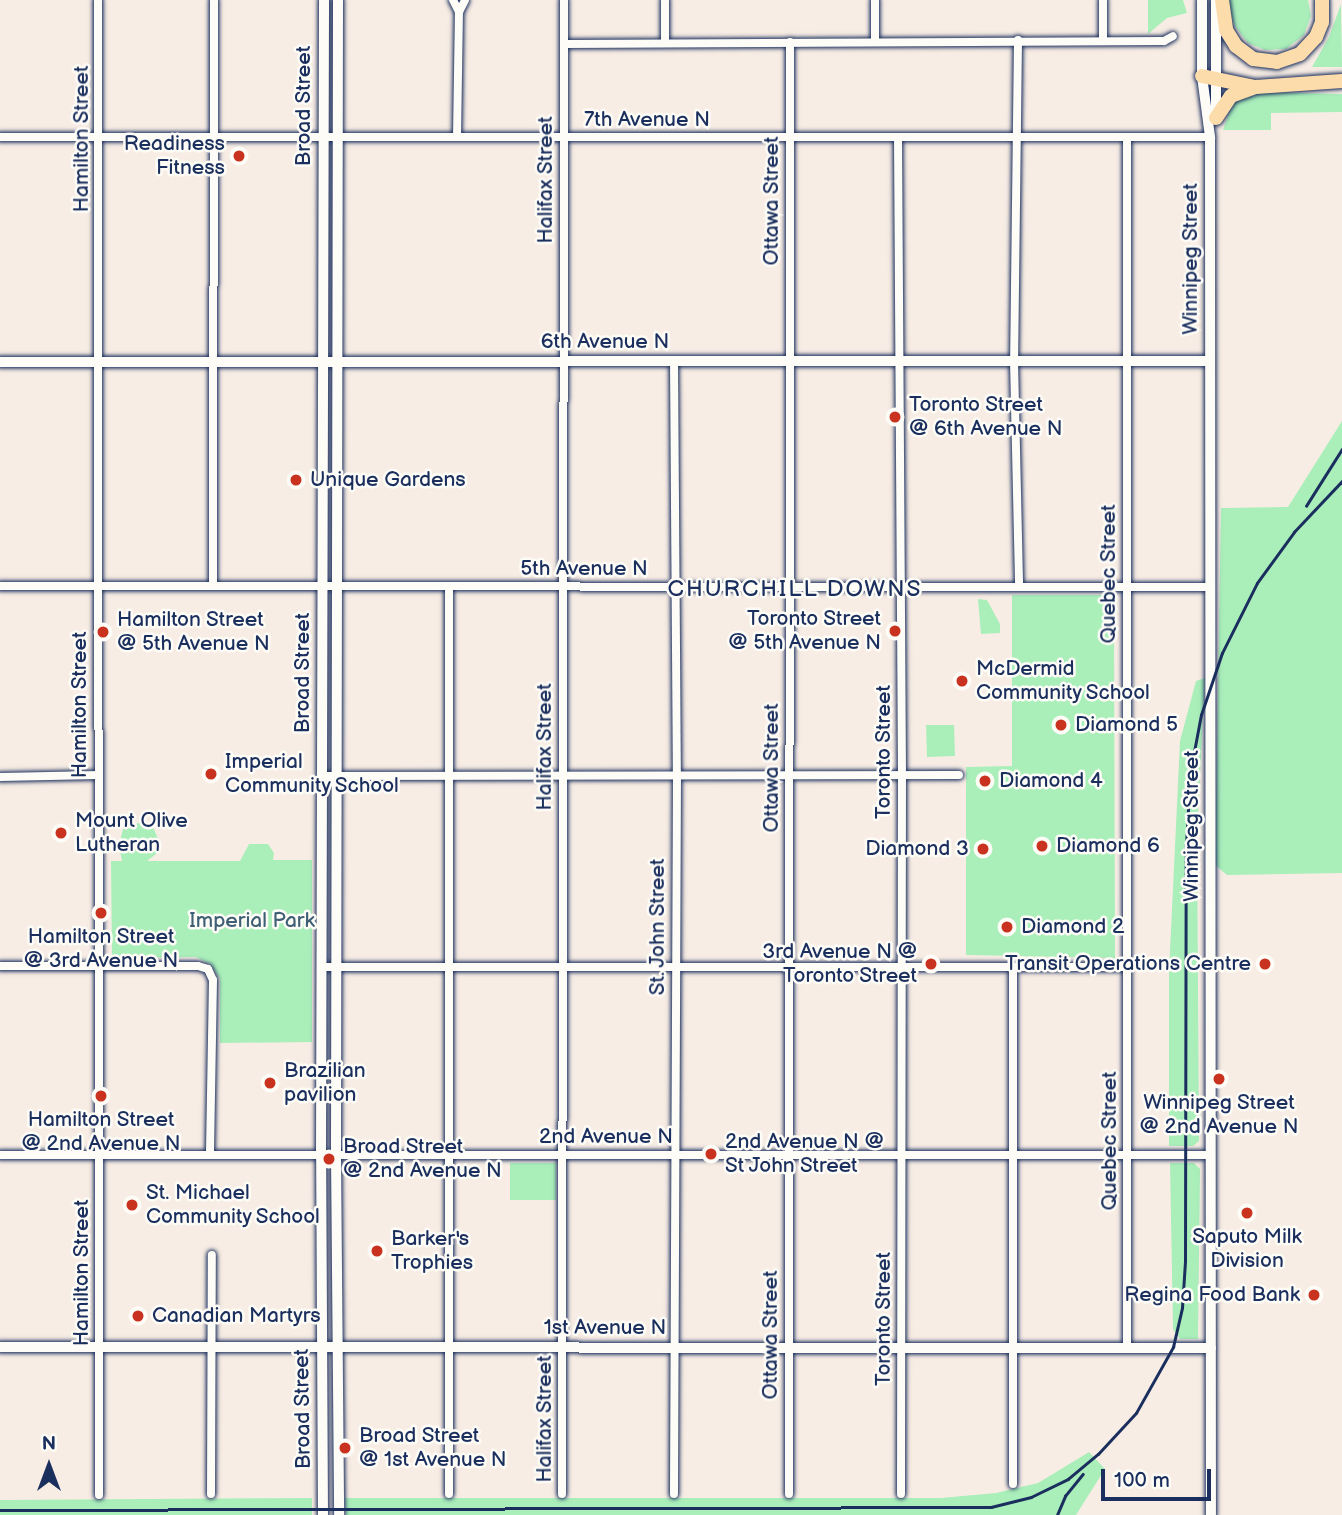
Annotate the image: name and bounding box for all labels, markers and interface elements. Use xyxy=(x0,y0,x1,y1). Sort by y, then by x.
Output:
street label: Broad Street xyxy=(291,46,317,166)
street label: Hamilton Street xyxy=(69,65,95,213)
street label: 7th Avenue N xyxy=(584,107,710,133)
street label: Halifax Street xyxy=(533,116,559,244)
place label: Readiness Fitness xyxy=(124,131,225,181)
street label: Ottawa Street xyxy=(759,136,785,266)
marker: Readiness Fitness xyxy=(231,148,247,164)
street label: Winnipeg Street xyxy=(1178,183,1204,335)
street label: 6th Avenue N xyxy=(541,329,669,355)
place label: Toronto Street @ 6th Avenue N xyxy=(909,392,1063,442)
marker: Toronto Street @ 6th Avenue N xyxy=(887,409,903,425)
place label: Unique Gardens xyxy=(310,467,466,493)
marker: Unique Gardens xyxy=(288,472,304,488)
street label: Quebec Street xyxy=(1096,504,1122,644)
street label: 5th Avenue N xyxy=(520,556,648,582)
district label: CHURCHILL DOWNS xyxy=(669,575,921,603)
place label: Toronto Street @ 5th Avenue N xyxy=(728,606,881,656)
place label: Hamilton Street @ 5th Avenue N xyxy=(117,607,270,657)
street label: Broad Street xyxy=(290,613,316,733)
marker: Toronto Street @ 5th Avenue N xyxy=(887,623,903,639)
marker: Hamilton Street @ 5th Avenue N xyxy=(95,624,111,640)
street label: Hamilton Street xyxy=(67,631,93,779)
place label: McDermid Community School xyxy=(976,656,1152,706)
marker: McDermid Community School xyxy=(954,673,970,689)
street label: Halifax Street xyxy=(532,683,558,811)
street label: Toronto Street xyxy=(871,685,897,819)
street label: Ottawa Street xyxy=(759,703,785,833)
place label: Diamond 5 xyxy=(1075,712,1178,738)
marker: Diamond 5 xyxy=(1053,717,1069,733)
place label: Imperial Community School xyxy=(225,749,401,799)
street label: Winnipeg Street xyxy=(1179,750,1205,902)
marker: Imperial Community School xyxy=(203,766,219,782)
place label: Diamond 4 xyxy=(999,768,1103,794)
marker: Diamond 4 xyxy=(977,773,993,789)
place label: Mount Olive Lutheran xyxy=(75,808,188,858)
marker: Mount Olive Lutheran xyxy=(53,825,69,841)
place label: Diamond 6 xyxy=(1056,833,1160,859)
place label: Diamond 3 xyxy=(865,836,969,862)
marker: Diamond 6 xyxy=(1034,838,1050,854)
marker: Diamond 3 xyxy=(975,841,991,857)
street label: St. John Street xyxy=(645,858,671,996)
marker: Hamilton Street @ 3rd Avenue N xyxy=(93,905,109,921)
park label: Imperial Park xyxy=(189,908,315,934)
place label: Diamond 2 xyxy=(1021,914,1124,940)
marker: Diamond 2 xyxy=(999,919,1015,935)
place label: Hamilton Street @ 3rd Avenue N xyxy=(24,924,178,974)
place label: 3rd Avenue N @ Toronto Street xyxy=(762,939,917,989)
place label: Transit Operations Centre xyxy=(1005,951,1251,977)
marker: 3rd Avenue N @ Toronto Street xyxy=(923,956,939,972)
marker: Transit Operations Centre xyxy=(1257,956,1273,972)
place label: Brazilian pavilion xyxy=(284,1058,366,1108)
street label: Quebec Street xyxy=(1097,1071,1123,1211)
marker: Winnipeg Street @ 2nd Avenue N xyxy=(1211,1071,1227,1087)
marker: Brazilian pavilion xyxy=(262,1075,278,1091)
marker: Hamilton Street @ 2nd Avenue N xyxy=(93,1088,109,1104)
place label: Winnipeg Street @ 2nd Avenue N xyxy=(1140,1090,1298,1140)
place label: Hamilton Street @ 2nd Avenue N xyxy=(22,1107,180,1157)
street label: 2nd Avenue N xyxy=(539,1124,673,1150)
place label: 2nd Avenue N @ St John Street xyxy=(725,1129,884,1179)
place label: Broad Street @ 2nd Avenue N xyxy=(343,1134,502,1184)
marker: 2nd Avenue N @ St John Street xyxy=(703,1146,719,1162)
marker: Broad Street @ 2nd Avenue N xyxy=(321,1151,337,1167)
place label: St. Michael Community School xyxy=(146,1180,322,1230)
marker: St. Michael Community School xyxy=(124,1197,140,1213)
street label: Hamilton Street xyxy=(69,1199,95,1347)
marker: Saputo Milk Division xyxy=(1239,1205,1255,1221)
place label: Saputo Milk Division xyxy=(1192,1224,1302,1274)
place label: Barker's Trophies xyxy=(391,1226,473,1276)
marker: Barker's Trophies xyxy=(369,1243,385,1259)
street label: Toronto Street xyxy=(871,1252,897,1386)
street label: Ottawa Street xyxy=(758,1270,784,1400)
place label: Regina Food Bank xyxy=(1124,1282,1300,1308)
marker: Regina Food Bank xyxy=(1306,1287,1322,1303)
place label: Canadian Martyrs xyxy=(152,1303,321,1329)
marker: Canadian Martyrs xyxy=(130,1308,146,1324)
street label: 1st Avenue N xyxy=(544,1315,666,1341)
street label: Broad Street xyxy=(289,1348,317,1470)
street label: Halifax Street xyxy=(532,1355,558,1483)
place label: Broad Street @ 1st Avenue N xyxy=(359,1423,507,1473)
north arrow xyxy=(14,1431,84,1501)
text: N xyxy=(42,1433,56,1456)
marker: Broad Street @ 1st Avenue N xyxy=(337,1440,353,1456)
scale bar xyxy=(1104,1456,1214,1500)
text: 100 m xyxy=(1114,1468,1170,1493)

